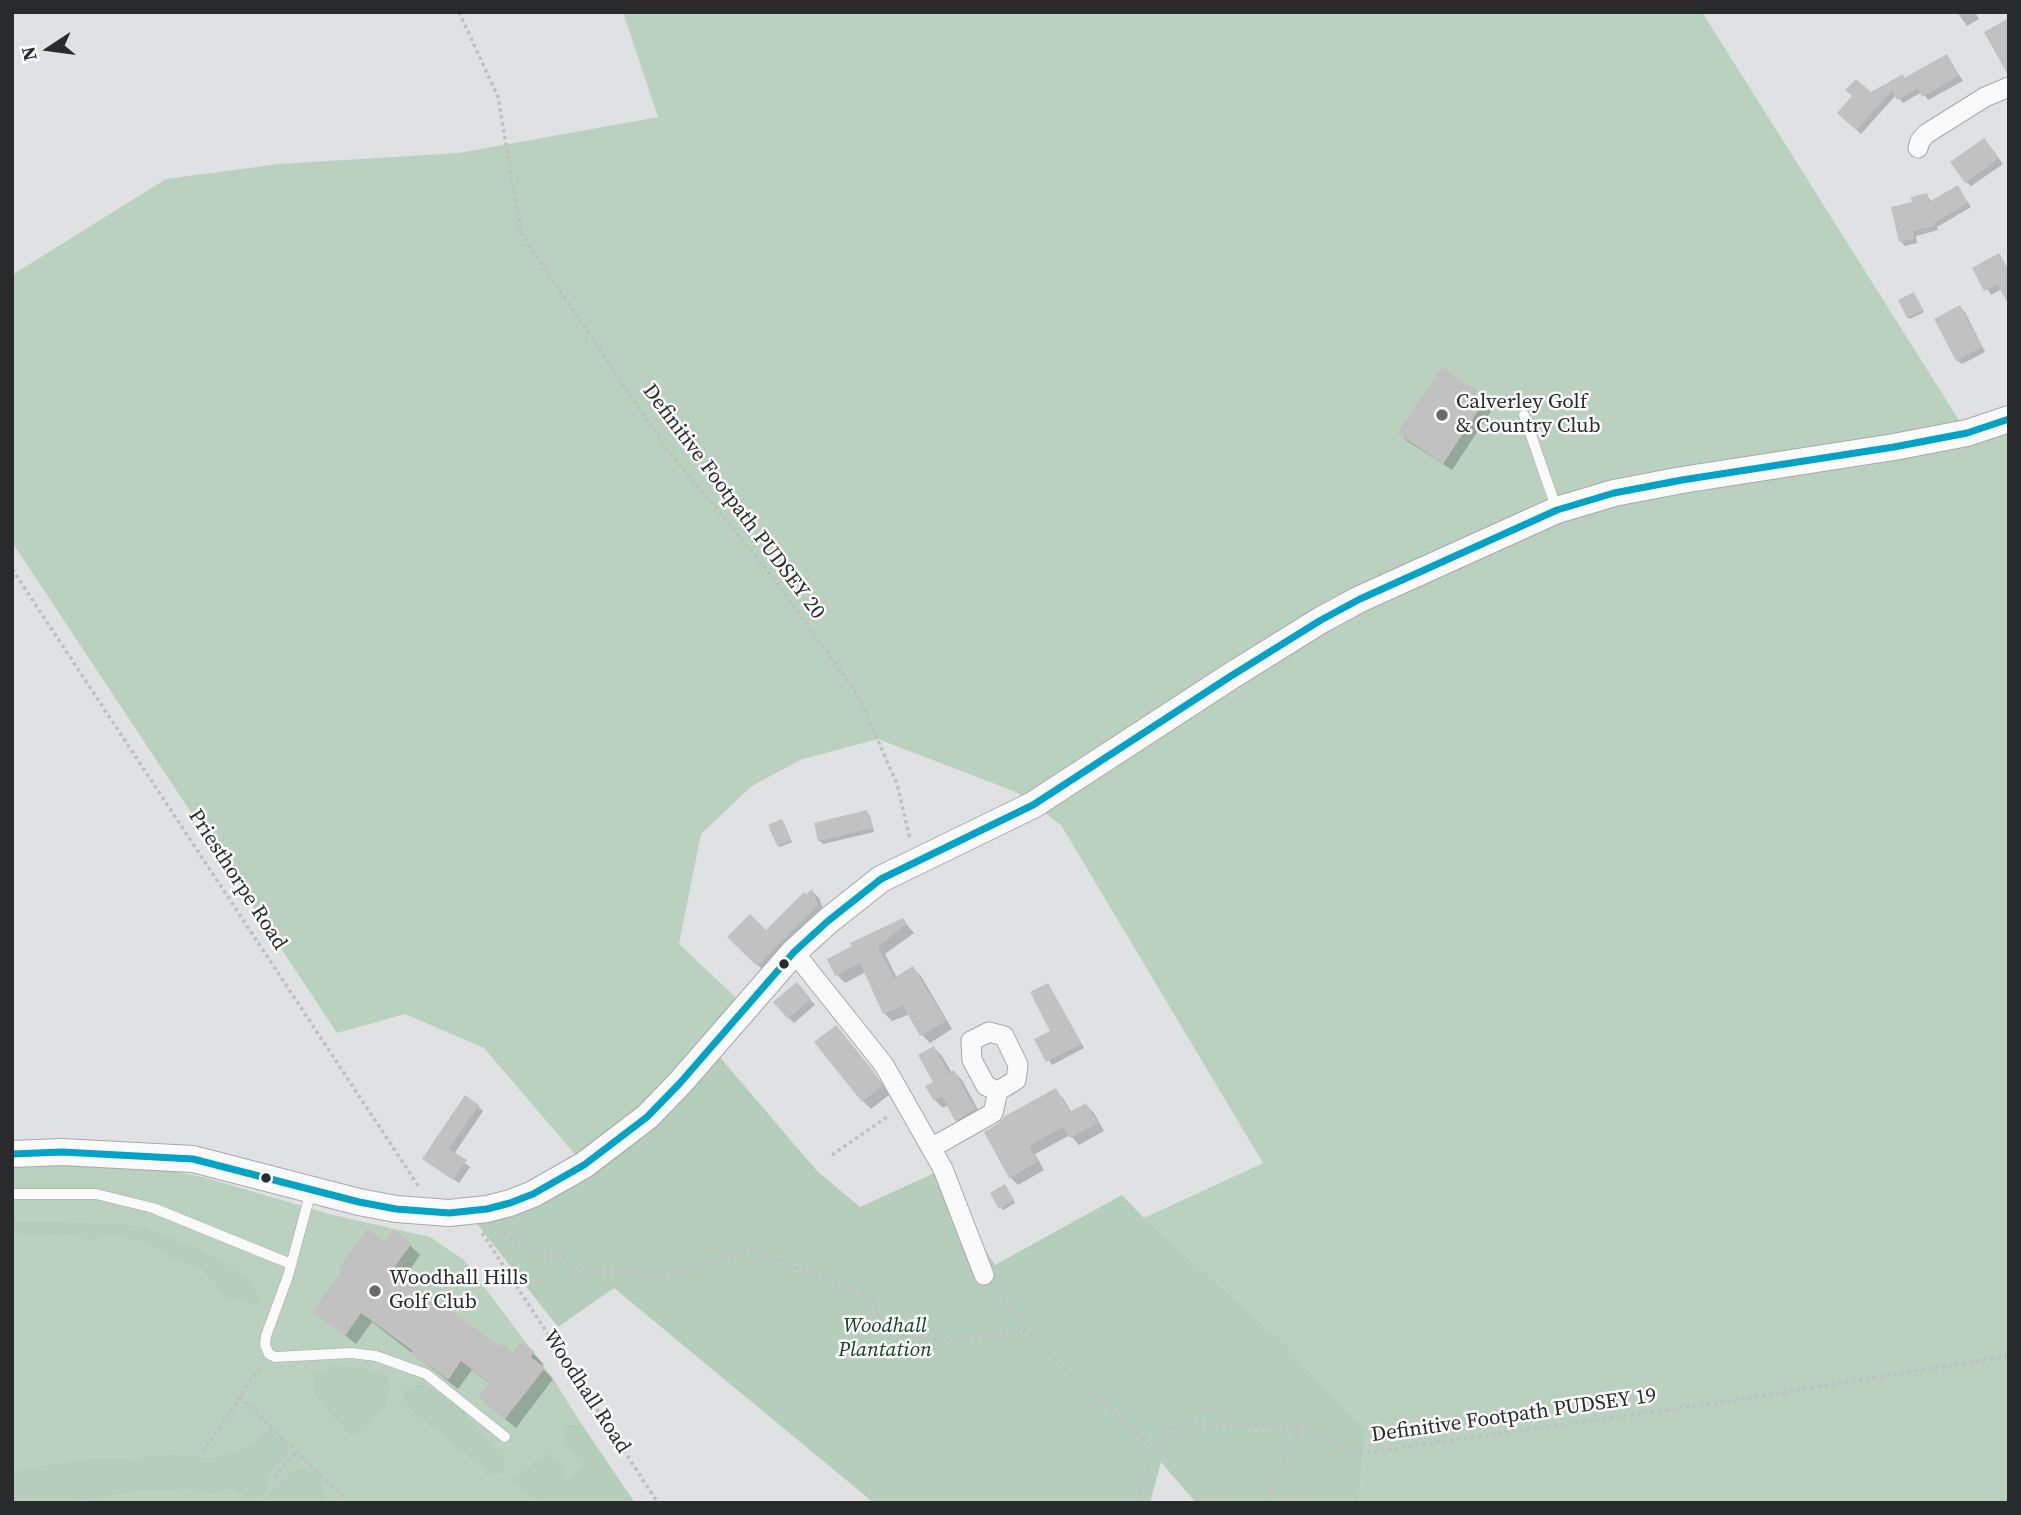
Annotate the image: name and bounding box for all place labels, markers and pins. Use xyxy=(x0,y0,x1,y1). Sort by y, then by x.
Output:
place label: Calverley Golf & Country Club xyxy=(1456,390,1601,440)
marker: Calverley Golf & Country Club xyxy=(1434,407,1450,423)
unlabelled marker xyxy=(777,957,791,971)
unlabelled marker xyxy=(259,1171,273,1185)
place label: Woodhall Hills Golf Club xyxy=(389,1266,528,1316)
marker: Woodhall Hills Golf Club xyxy=(367,1283,383,1299)

